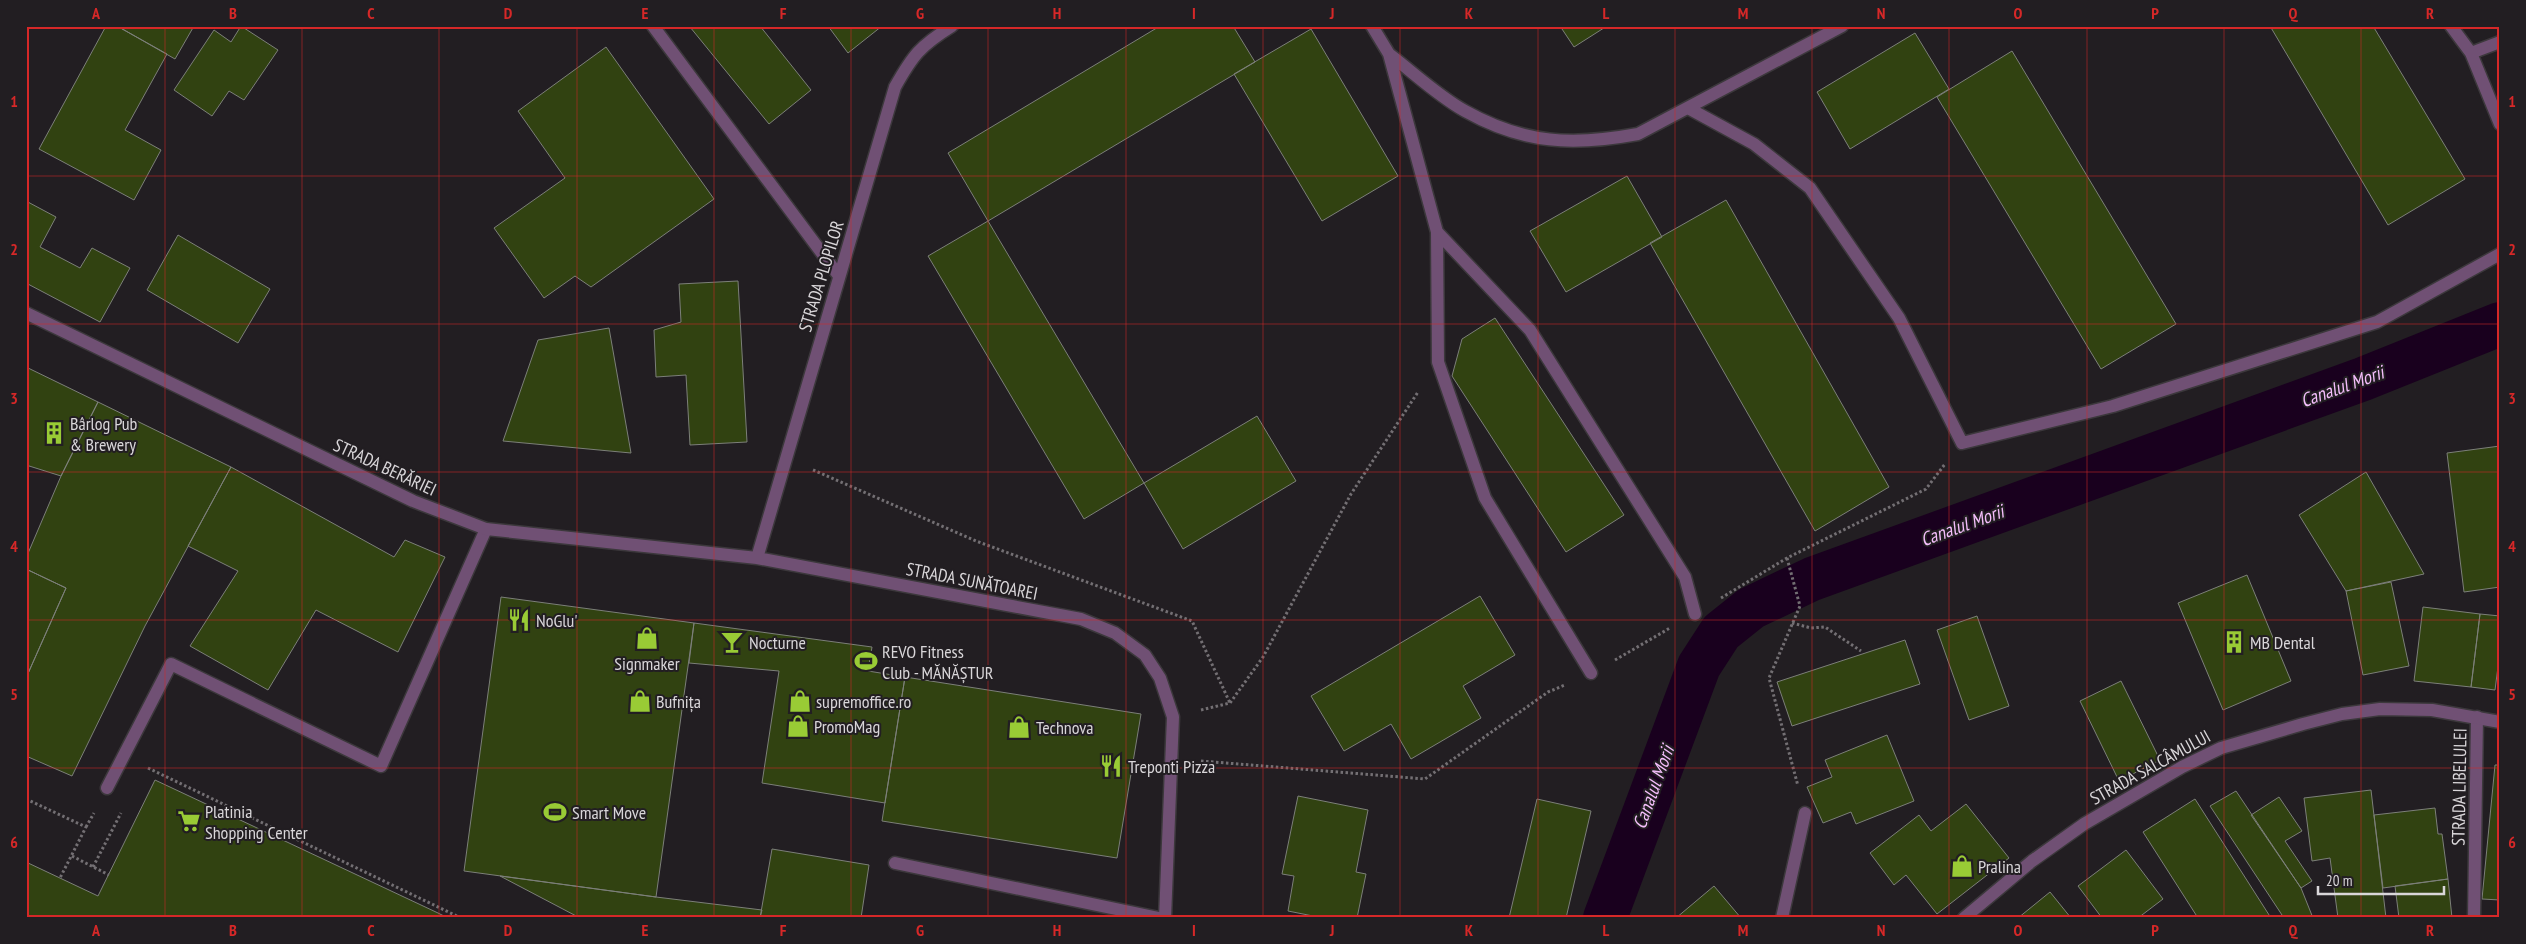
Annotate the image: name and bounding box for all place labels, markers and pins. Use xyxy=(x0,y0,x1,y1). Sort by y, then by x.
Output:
place label: Bârlog Pub & Brewery xyxy=(70,412,138,456)
building icon: Bârlog Pub & Brewery xyxy=(41,420,67,446)
restaurant icon: NoGlu' xyxy=(506,607,532,633)
place label: NoGlu' xyxy=(536,609,578,632)
shop icon: Signmaker xyxy=(634,625,660,651)
bar icon: Nocturne xyxy=(719,629,745,655)
building icon: MB Dental xyxy=(2221,629,2247,655)
place label: Nocturne xyxy=(749,631,806,654)
place label: MB Dental xyxy=(2250,631,2316,654)
place label: REVO Fitness Club - MĂNĂȘTUR xyxy=(882,640,994,684)
sports icon: REVO Fitness Club - MĂNĂȘTUR xyxy=(853,648,879,674)
place label: Signmaker xyxy=(614,652,680,675)
shop icon: Bufnița xyxy=(627,688,653,714)
shop icon: supremoffice.ro xyxy=(787,688,813,714)
place label: Bufnița xyxy=(656,690,701,713)
place label: supremoffice.ro xyxy=(816,690,912,713)
shop icon: PromoMag xyxy=(785,713,811,739)
shop icon: Technova xyxy=(1006,714,1032,740)
place label: PromoMag xyxy=(814,715,880,738)
place label: Technova xyxy=(1036,716,1094,739)
restaurant icon: Treponti Pizza xyxy=(1098,753,1124,779)
place label: Treponti Pizza xyxy=(1128,755,1215,778)
sports icon: Smart Move xyxy=(542,799,568,825)
place label: Platinia Shopping Center xyxy=(205,800,308,844)
place label: Smart Move xyxy=(572,801,646,824)
supermarket icon: Platinia Shopping Center xyxy=(176,808,202,834)
shop icon: Pralina xyxy=(1949,853,1975,879)
place label: Pralina xyxy=(1978,855,2021,878)

